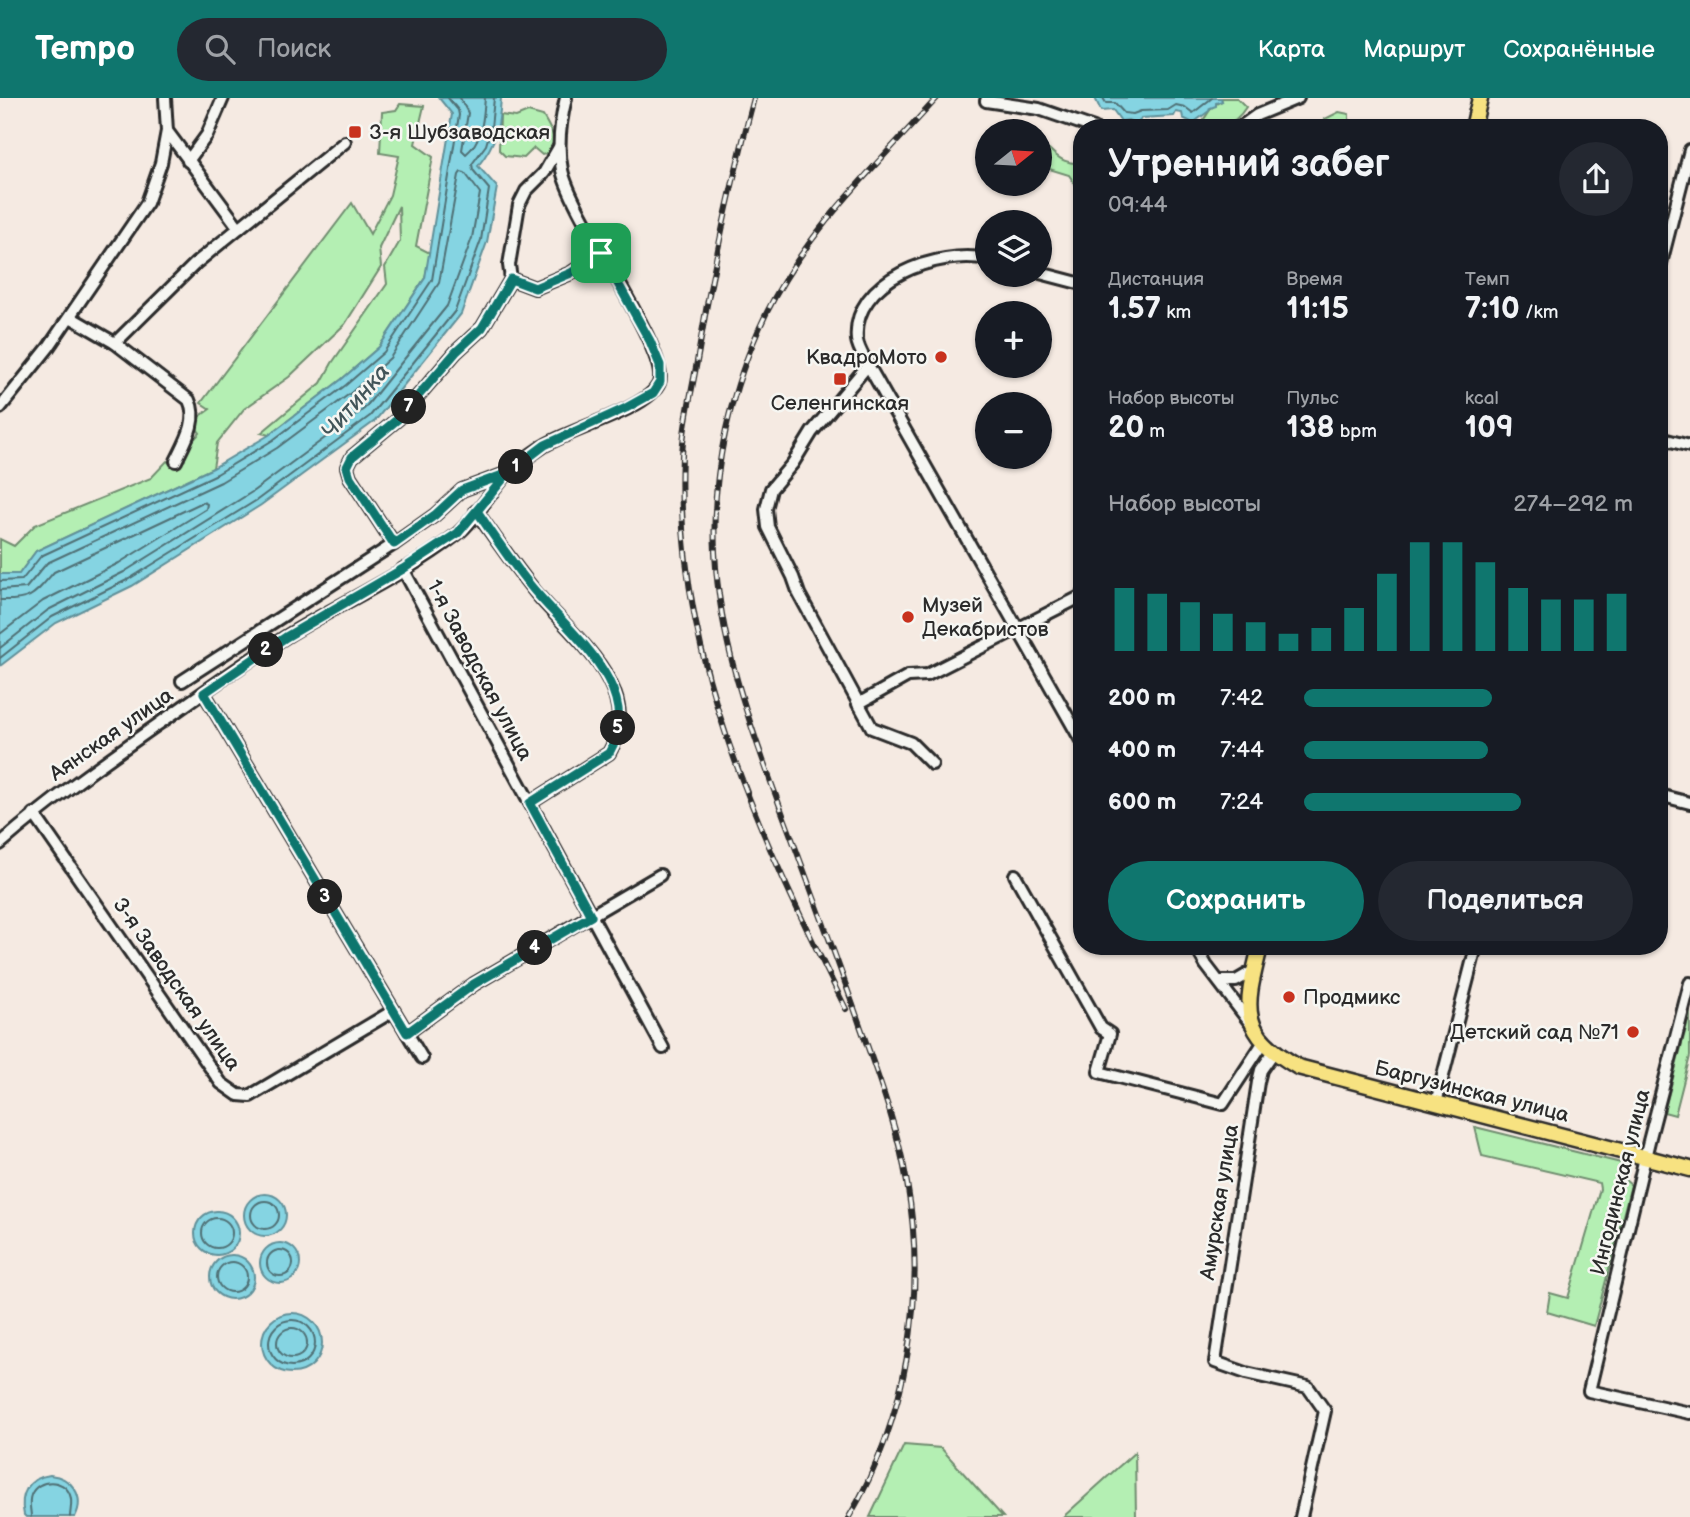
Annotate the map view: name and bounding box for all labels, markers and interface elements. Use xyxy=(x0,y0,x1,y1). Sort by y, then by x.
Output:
search box xyxy=(177,18,667,81)
text: Tempo xyxy=(35,29,135,69)
icon: search xyxy=(201,30,239,68)
text: Поиск xyxy=(257,34,331,65)
text: Карта xyxy=(1258,35,1325,64)
text: Маршрут xyxy=(1363,35,1465,64)
text: Сохранённые xyxy=(1503,35,1655,64)
north arrow xyxy=(975,119,1052,196)
map controls xyxy=(975,119,1052,469)
place label: 3-я Шубзаводская xyxy=(369,120,550,145)
marker: 3-я Шубзаводская xyxy=(347,124,363,140)
text: Утренний забег xyxy=(1108,142,1390,187)
button: share xyxy=(1559,142,1633,216)
text: 09:44 xyxy=(1108,191,1168,219)
button: layers xyxy=(975,210,1052,287)
pin xyxy=(571,223,631,283)
icon: arrive xyxy=(582,234,620,272)
text: Дистанция xyxy=(1108,268,1204,291)
text: Время xyxy=(1286,268,1343,291)
text: Темп xyxy=(1465,268,1510,291)
text: 1.57 xyxy=(1108,291,1161,327)
text: 11:15 xyxy=(1286,291,1349,327)
text: 7:10 xyxy=(1465,291,1520,327)
button: + xyxy=(975,301,1052,378)
text: km xyxy=(1161,301,1191,324)
text: /km xyxy=(1520,301,1559,324)
place label: КвадроМото xyxy=(806,345,927,370)
marker: КвадроМото xyxy=(933,349,949,365)
water label: Читинка xyxy=(315,358,396,445)
marker: Селенгинская xyxy=(832,371,848,387)
text: Набор высоты xyxy=(1108,387,1234,410)
text: Пульс xyxy=(1286,387,1339,410)
text: kcal xyxy=(1465,387,1499,410)
pin: 7 xyxy=(392,390,426,424)
place label: Селенгинская xyxy=(771,391,909,416)
button: − xyxy=(975,392,1052,469)
text: 7 xyxy=(403,395,414,418)
text: 20 xyxy=(1108,410,1144,446)
text: 138 xyxy=(1286,410,1335,446)
text: 109 xyxy=(1465,410,1514,446)
text: m xyxy=(1144,420,1165,443)
text: bpm xyxy=(1335,420,1377,443)
pin: 1 xyxy=(498,450,534,484)
text: 1 xyxy=(512,455,520,478)
text: Набор высоты xyxy=(1108,490,1261,518)
text: 274–292 m xyxy=(1513,490,1633,518)
street label: 1-я Заводская улица xyxy=(421,576,538,765)
place label: Музей Декабристов xyxy=(922,593,1048,642)
marker: Музей Декабристов xyxy=(900,609,916,625)
pin: 2 xyxy=(248,632,284,668)
text: 2 xyxy=(260,638,271,661)
street label: Аянская улица xyxy=(44,682,178,787)
text: 200 m xyxy=(1108,684,1176,712)
text: 7:42 xyxy=(1220,684,1264,712)
pin: 5 xyxy=(600,710,636,746)
text: 5 xyxy=(612,716,623,739)
text: 400 m xyxy=(1108,736,1176,764)
text: 7:44 xyxy=(1220,736,1264,764)
text: 600 m xyxy=(1108,788,1176,816)
text: 7:24 xyxy=(1220,788,1263,816)
button: Сохранить xyxy=(1108,861,1364,941)
button: Поделиться xyxy=(1378,861,1633,941)
pin: 3 xyxy=(308,880,342,914)
text: 3 xyxy=(319,885,330,908)
street label: 3-я Заводская улица xyxy=(107,893,246,1076)
pin: 4 xyxy=(518,930,552,966)
text: 4 xyxy=(529,936,540,959)
place label: Продмикс xyxy=(1303,985,1400,1010)
marker: Продмикс xyxy=(1281,989,1297,1005)
place label: Детский сад №71 xyxy=(1450,1020,1619,1045)
marker: Детский сад №71 xyxy=(1625,1024,1641,1040)
street label: Баргузинская улица xyxy=(1372,1055,1572,1128)
street label: Ингодинская улица xyxy=(1585,1086,1656,1278)
street label: Амурская улица xyxy=(1195,1122,1244,1283)

